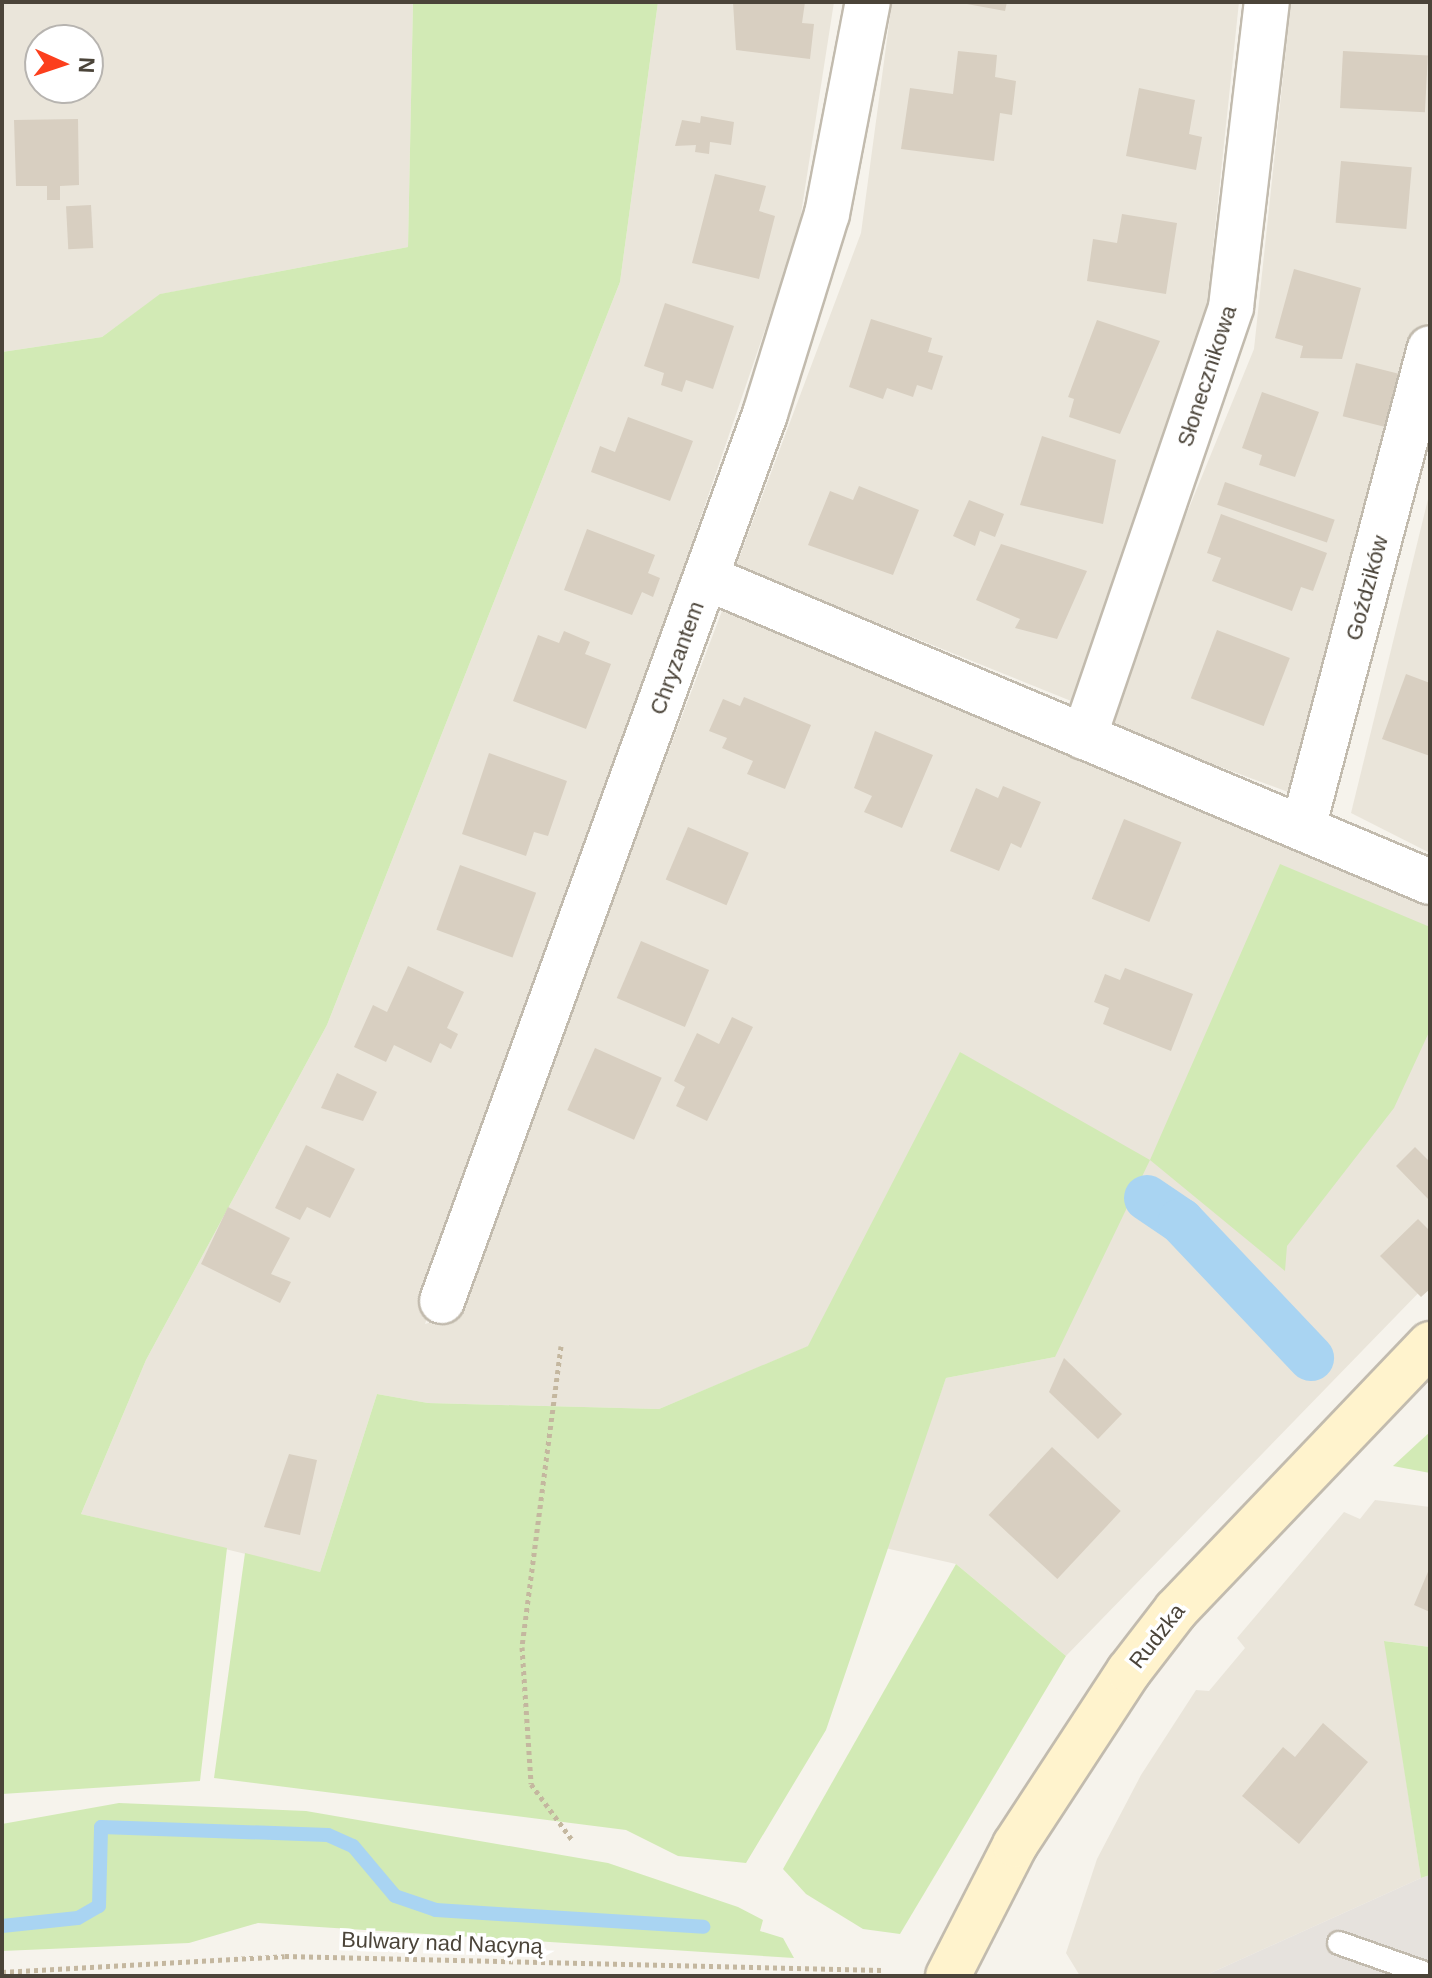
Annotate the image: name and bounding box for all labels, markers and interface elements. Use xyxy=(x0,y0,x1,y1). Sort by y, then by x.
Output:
north arrow xyxy=(24,24,104,104)
text: N xyxy=(74,57,99,74)
street label: Słonecznikowa xyxy=(1172,302,1242,450)
street label: Goździków xyxy=(1340,533,1394,643)
street label: Chryzantem xyxy=(644,598,710,718)
street label: Rudzka xyxy=(1124,1598,1190,1674)
street label: Bulwary nad Nacyną xyxy=(341,1926,543,1960)

